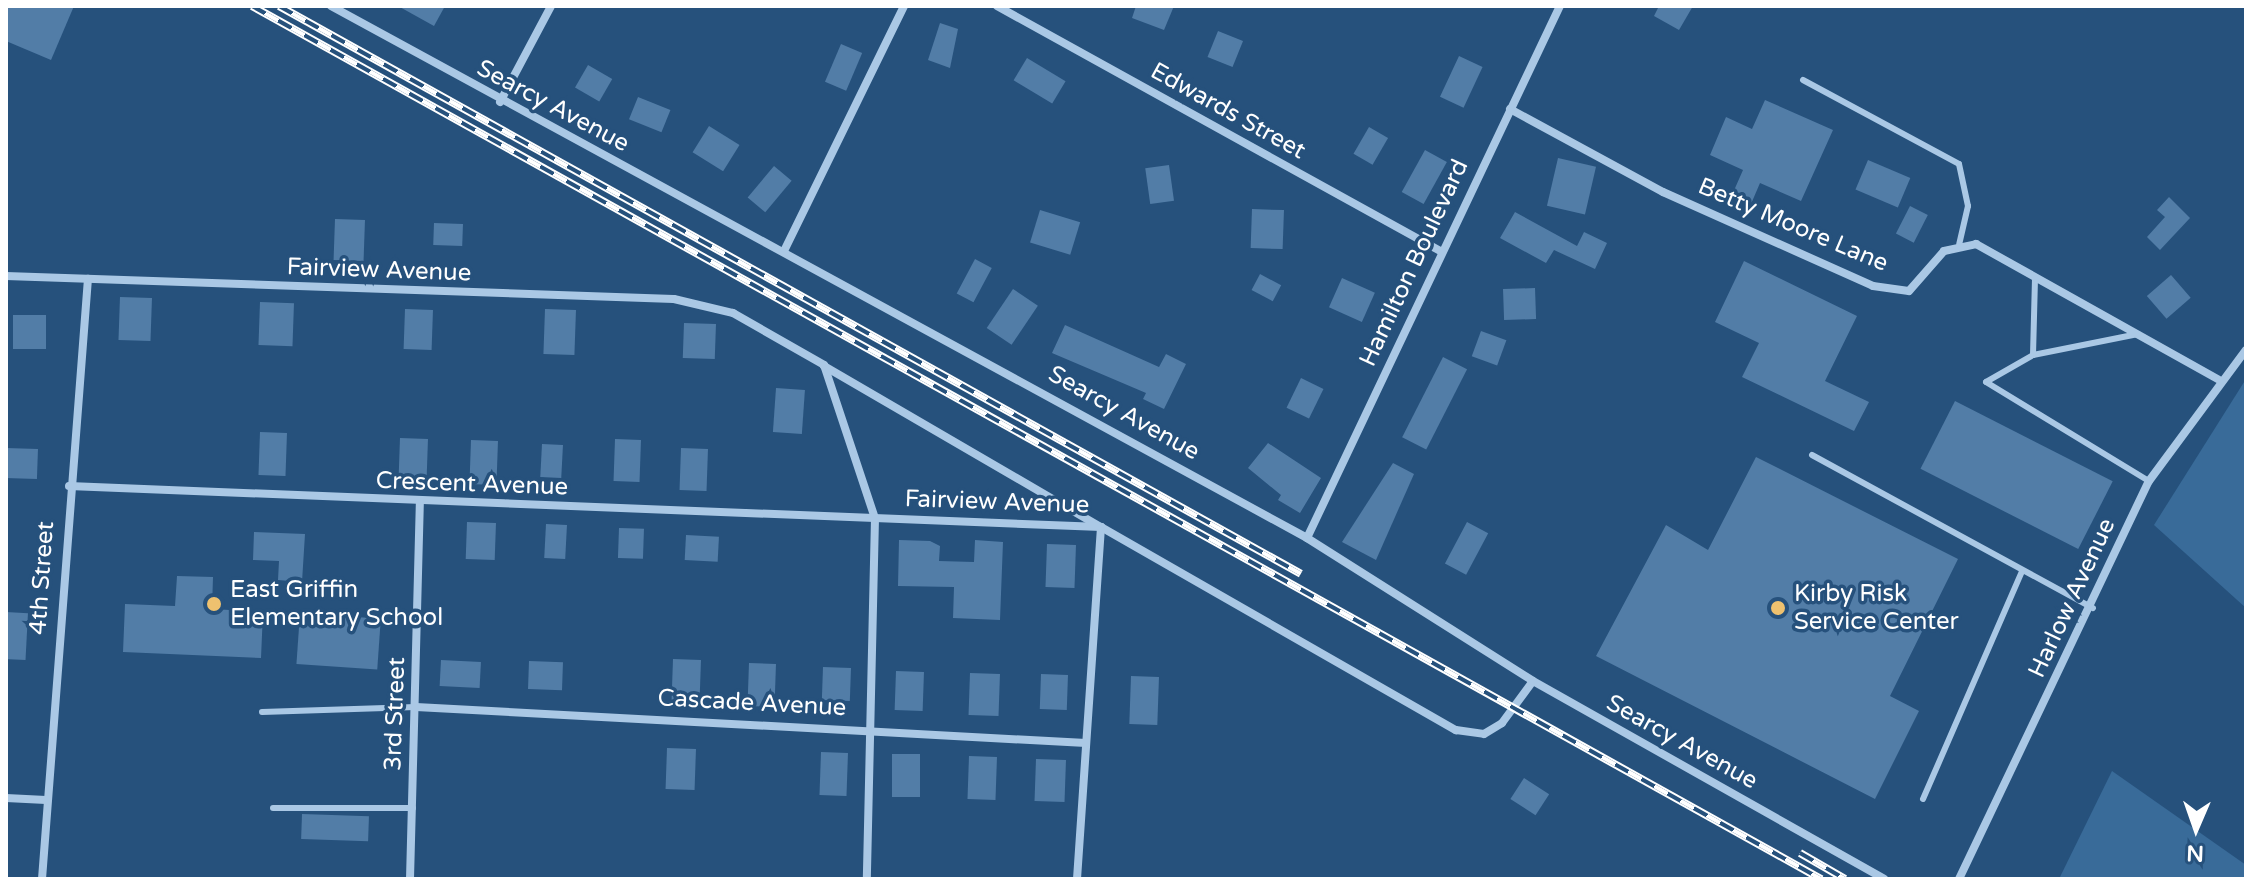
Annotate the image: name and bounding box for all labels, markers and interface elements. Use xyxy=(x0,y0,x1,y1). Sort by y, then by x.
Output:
street label: Searcy Avenue xyxy=(472,54,634,158)
street label: Edwards Street xyxy=(1145,57,1311,165)
street label: Hamilton Boulevard xyxy=(1353,155,1475,371)
street label: Betty Moore Lane xyxy=(1694,172,1892,278)
street label: Fairview Avenue xyxy=(286,252,472,288)
street label: Searcy Avenue xyxy=(1043,360,1205,466)
street label: Crescent Avenue xyxy=(375,466,569,502)
street label: Fairview Avenue xyxy=(904,484,1090,520)
street label: Harlow Avenue xyxy=(2023,514,2121,682)
street label: 4th Street xyxy=(24,520,60,636)
place label: East Griffin Elementary School xyxy=(230,576,443,632)
place label: Kirby Risk Service Center xyxy=(1794,580,1959,636)
marker: East Griffin Elementary School xyxy=(205,595,223,613)
marker: Kirby Risk Service Center xyxy=(1769,599,1787,617)
street label: 3rd Street xyxy=(379,657,411,771)
street label: Cascade Avenue xyxy=(657,684,847,722)
street label: Searcy Avenue xyxy=(1601,689,1763,795)
north arrow xyxy=(2156,789,2236,869)
text: N xyxy=(2186,840,2204,866)

